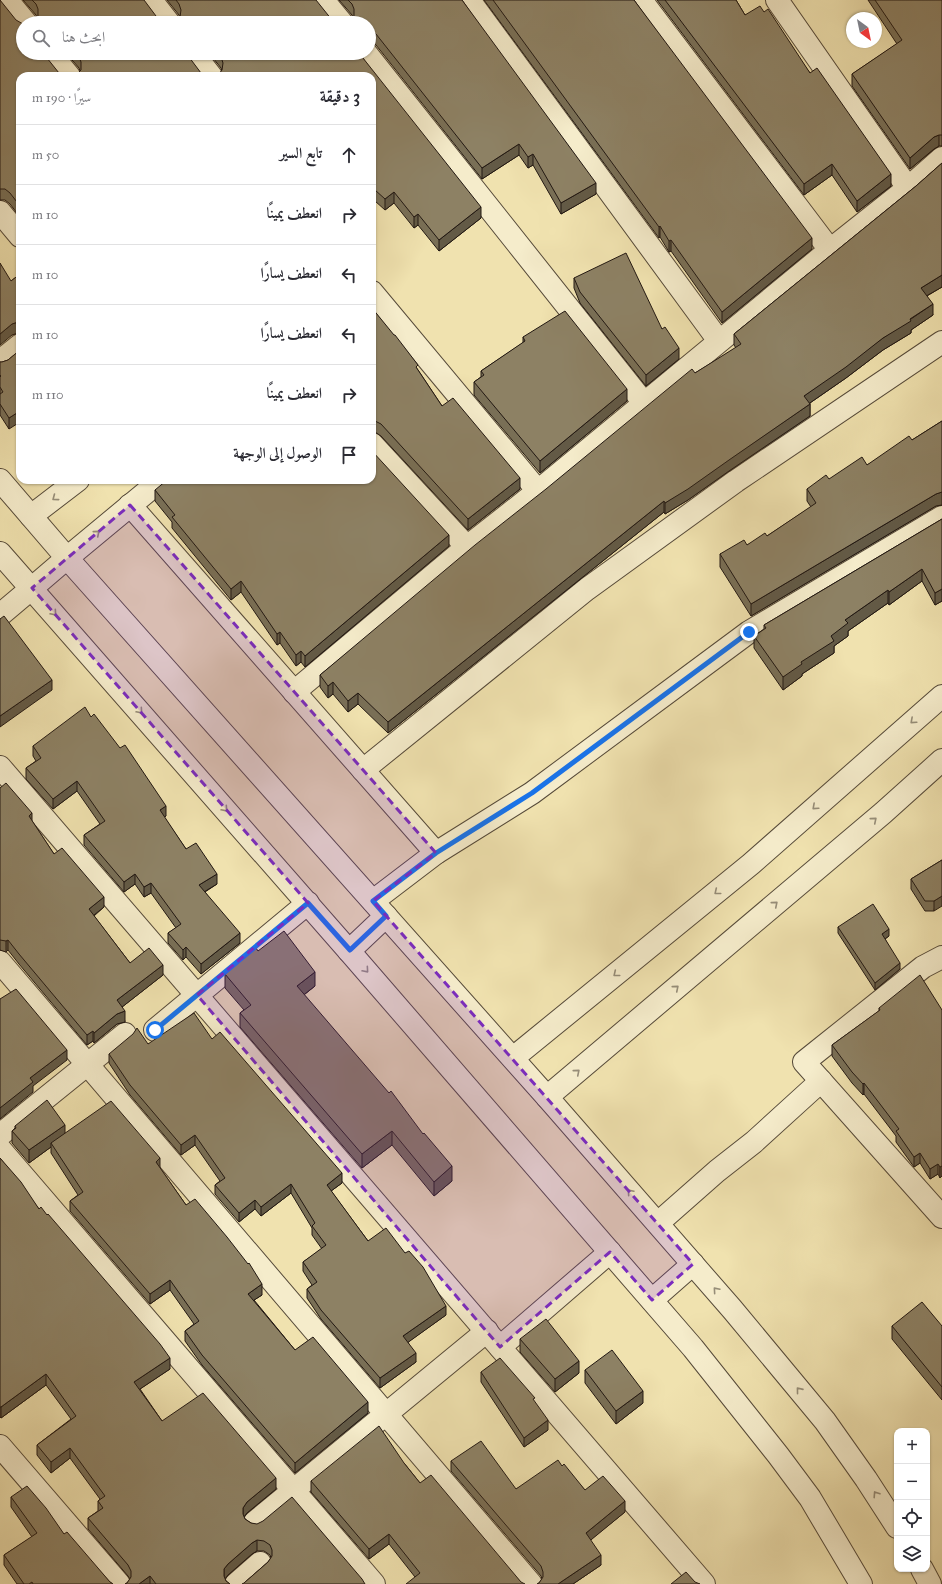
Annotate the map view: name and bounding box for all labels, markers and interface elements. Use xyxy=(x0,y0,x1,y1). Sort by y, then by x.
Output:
north arrow xyxy=(846,12,882,48)
search box xyxy=(16,16,376,60)
icon: search xyxy=(30,27,52,49)
text: ابحث هنا xyxy=(62,28,105,46)
text: 3 دقيقة xyxy=(320,86,360,107)
text: سيرًا · 190 m xyxy=(32,90,91,106)
text: تابع السير xyxy=(280,144,322,162)
icon: ahead xyxy=(338,144,360,166)
text: 50 m xyxy=(32,147,59,163)
text: انعطف يمينًا xyxy=(267,204,322,222)
icon: right xyxy=(338,204,360,226)
text: 10 m xyxy=(32,207,58,223)
text: انعطف يسارًا xyxy=(260,264,322,282)
icon: left xyxy=(338,264,360,286)
text: 10 m xyxy=(32,267,58,283)
text: انعطف يسارًا xyxy=(260,324,322,342)
icon: left xyxy=(338,324,360,346)
text: 10 m xyxy=(32,327,58,343)
text: انعطف يمينًا xyxy=(267,384,322,402)
icon: right xyxy=(338,384,360,406)
text: 110 m xyxy=(32,387,64,403)
text: الوصول إلى الوجهة xyxy=(233,444,322,462)
icon: arrive xyxy=(338,444,360,466)
one-way arrow xyxy=(52,493,59,500)
one-way arrow xyxy=(92,530,99,537)
one-way arrow xyxy=(49,609,56,616)
route end xyxy=(740,623,758,641)
one-way arrow xyxy=(135,706,142,714)
one-way arrow xyxy=(910,717,917,724)
one-way arrow xyxy=(813,803,820,810)
one-way arrow xyxy=(221,804,228,812)
one-way arrow xyxy=(870,817,877,824)
one-way arrow xyxy=(714,888,721,895)
one-way arrow xyxy=(771,901,778,908)
one-way arrow xyxy=(362,965,369,973)
one-way arrow xyxy=(613,970,621,977)
one-way arrow xyxy=(671,985,679,992)
route start xyxy=(146,1021,164,1039)
one-way arrow xyxy=(572,1069,580,1076)
one-way arrow xyxy=(628,1189,635,1196)
one-way arrow xyxy=(713,1287,720,1295)
one-way arrow xyxy=(797,1387,804,1394)
map controls xyxy=(894,1428,930,1572)
button: + xyxy=(894,1428,930,1464)
button: − xyxy=(894,1464,930,1500)
one-way arrow xyxy=(874,1492,881,1499)
button: locate xyxy=(894,1500,930,1536)
button: layers xyxy=(894,1536,930,1572)

